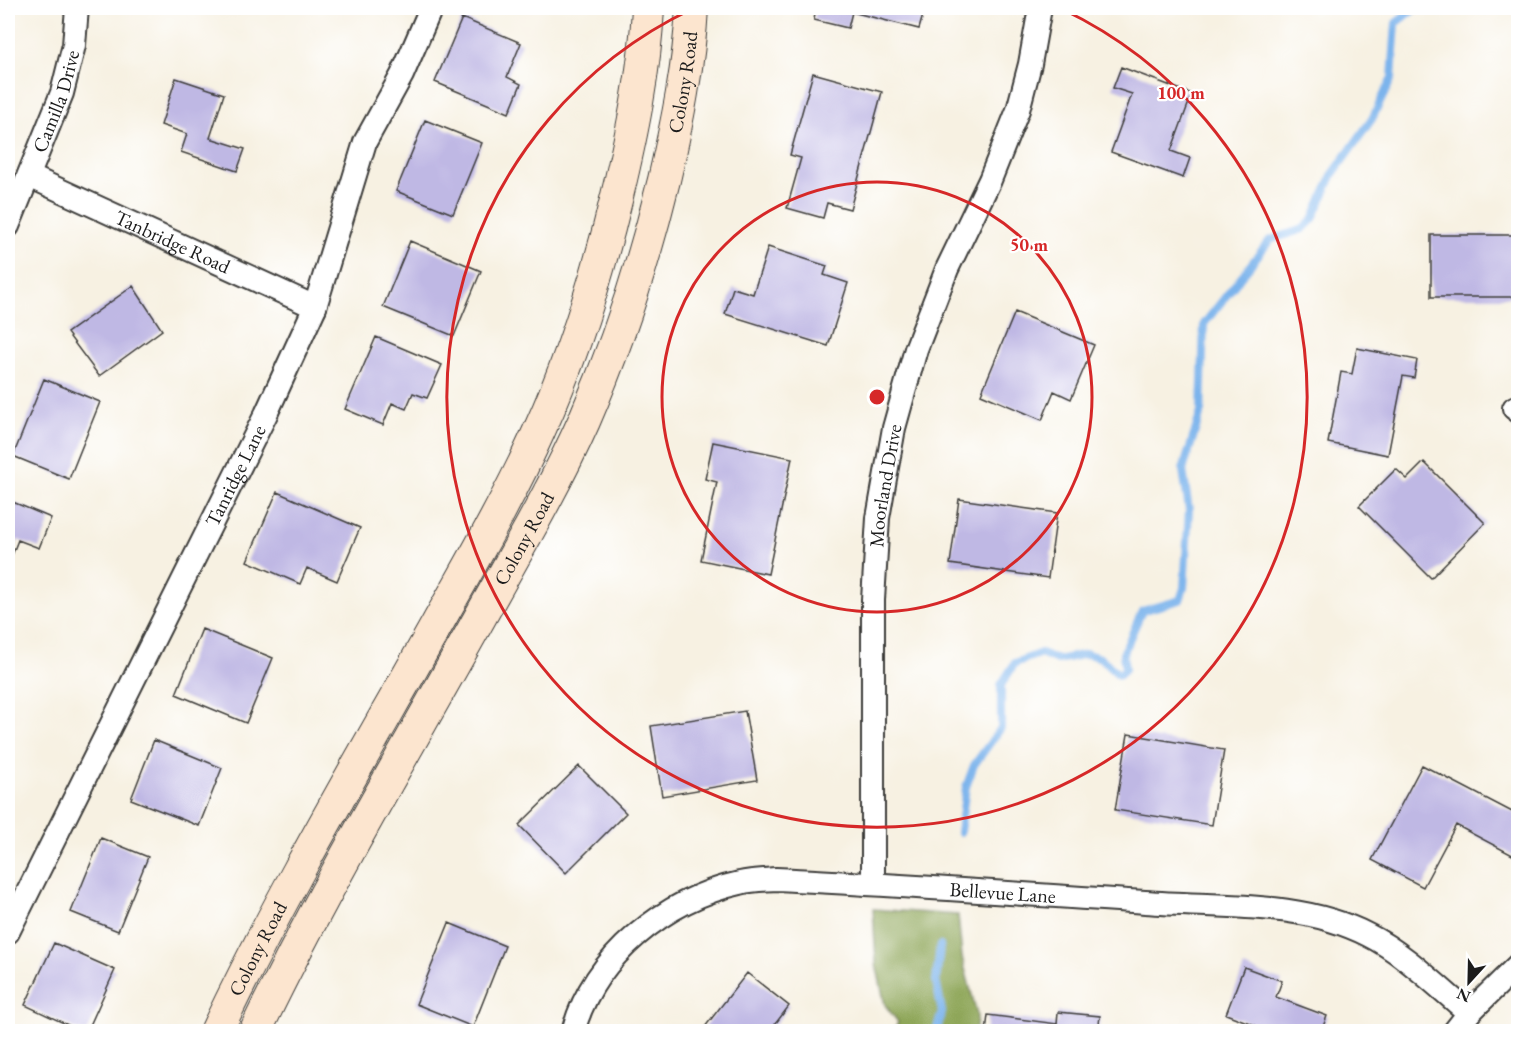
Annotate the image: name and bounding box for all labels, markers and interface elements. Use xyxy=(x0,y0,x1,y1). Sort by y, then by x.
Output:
street label: Colony Road xyxy=(662,29,703,136)
street label: Camilla Drive xyxy=(26,47,85,156)
text: 100 m xyxy=(1157,81,1205,104)
street label: Tanbridge Road xyxy=(111,204,235,280)
text: 50 m xyxy=(1010,233,1048,256)
centre of rings xyxy=(867,387,887,407)
street label: Tanridge Lane xyxy=(199,420,272,531)
street label: Moorland Drive xyxy=(863,422,907,548)
street label: Colony Road xyxy=(488,487,561,590)
street label: Bellevue Lane xyxy=(949,876,1057,909)
street label: Colony Road xyxy=(222,896,293,1000)
north arrow xyxy=(1439,952,1499,1012)
text: N xyxy=(1454,983,1474,1008)

